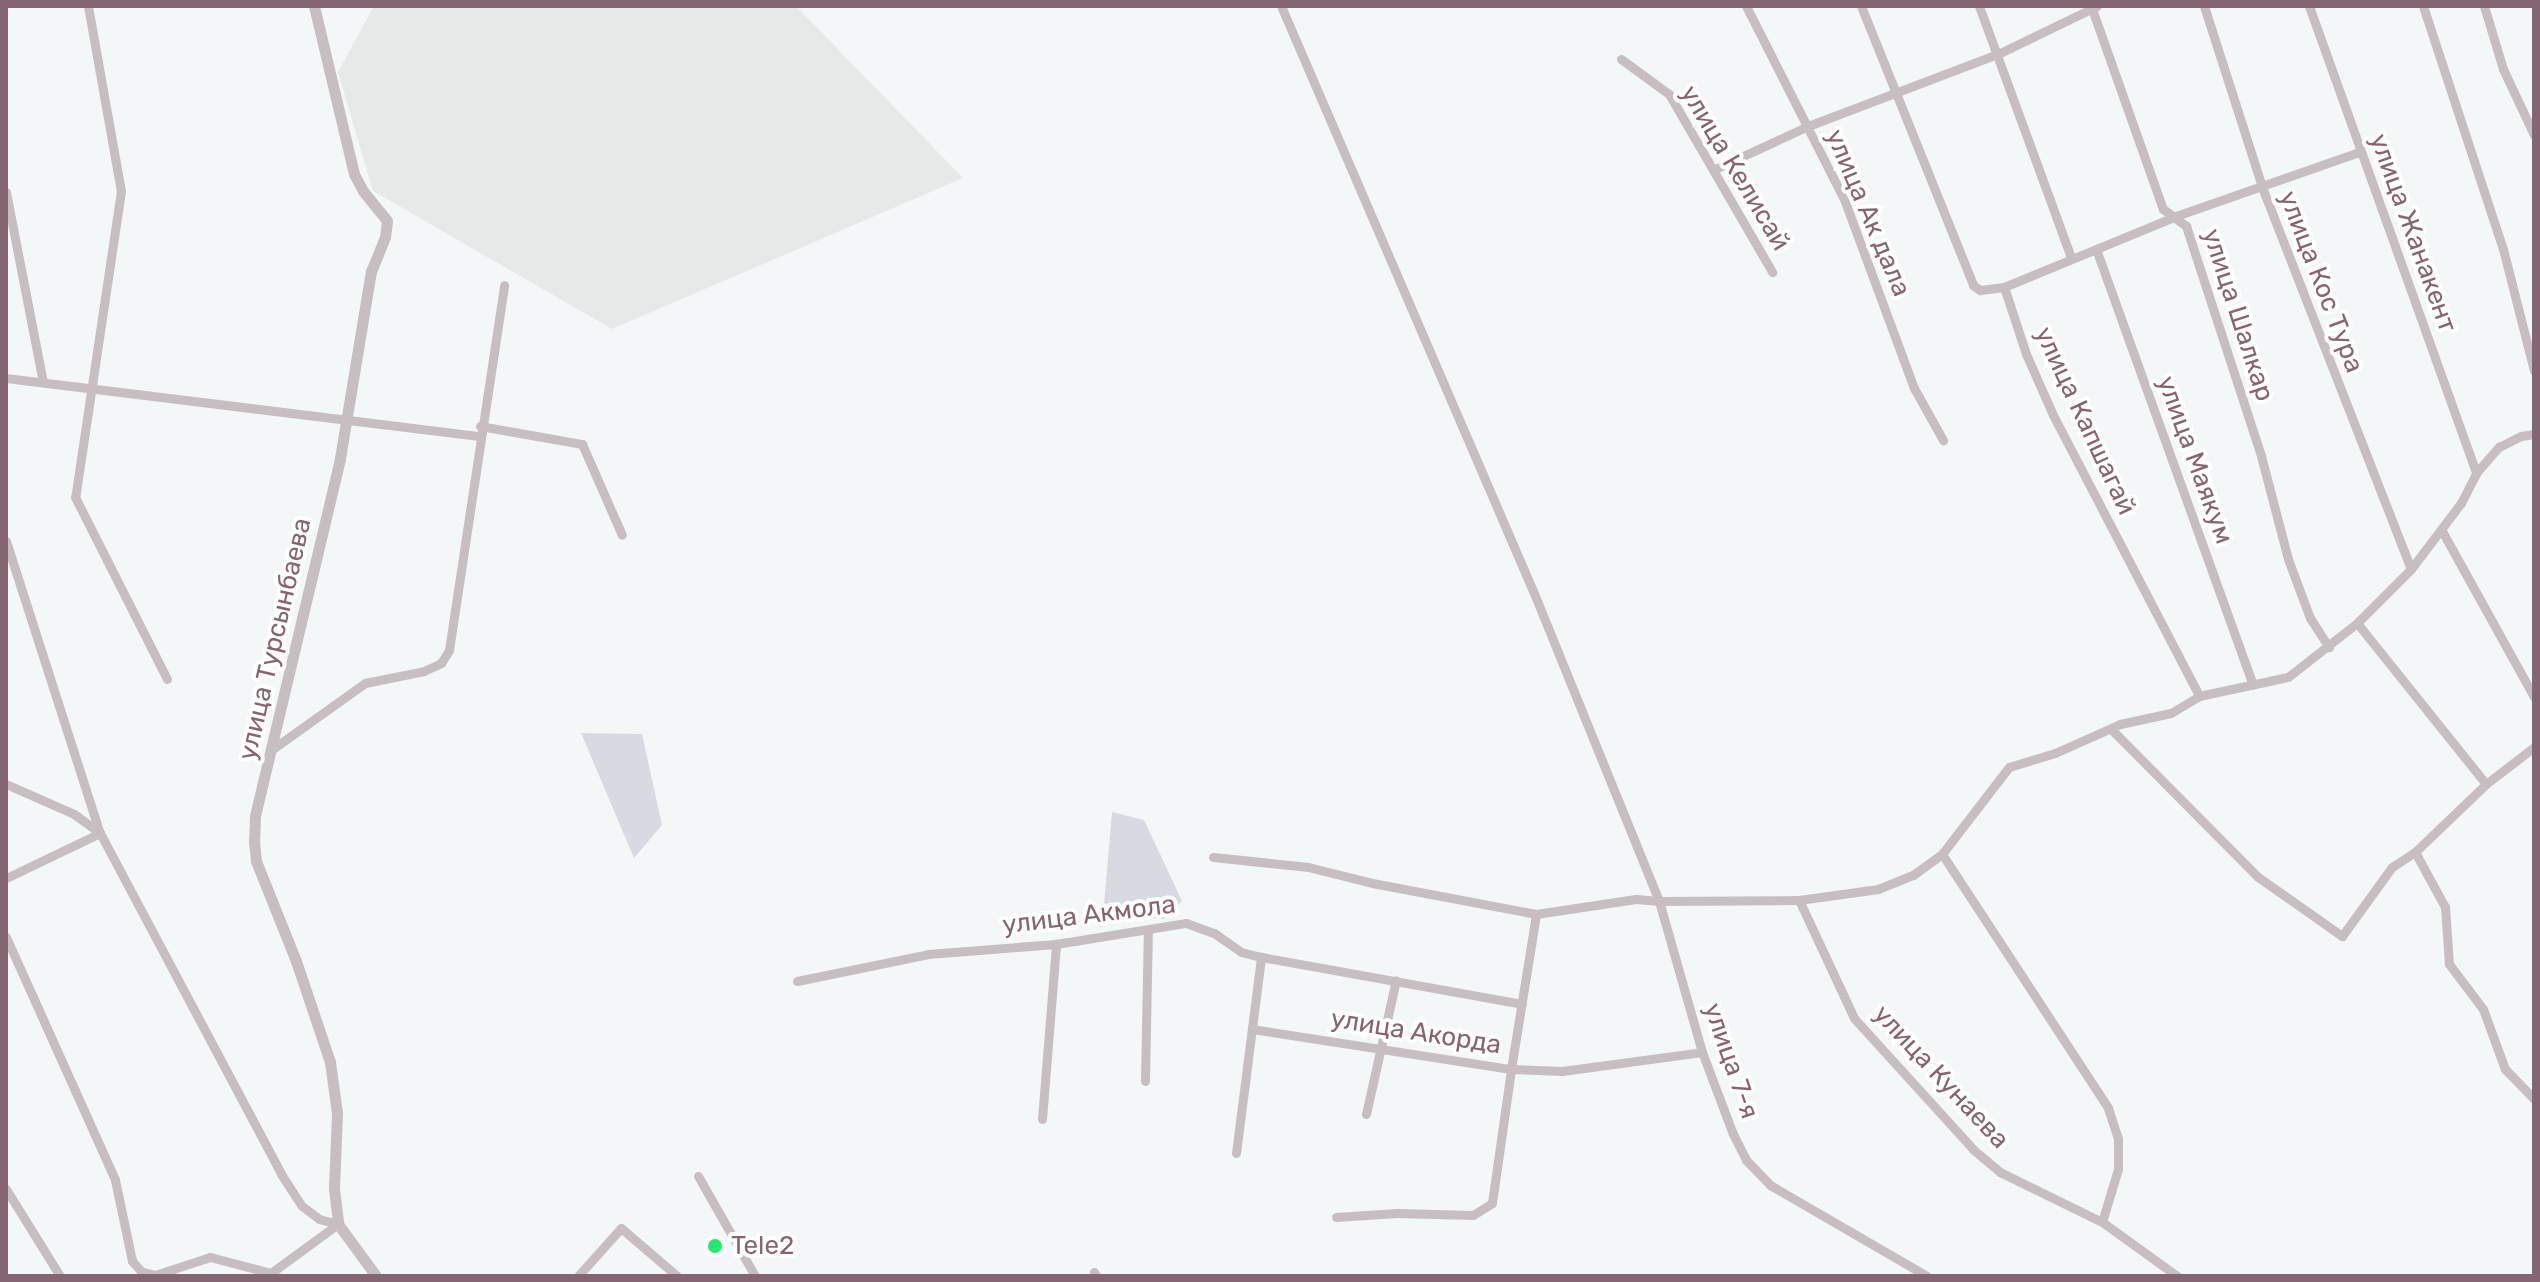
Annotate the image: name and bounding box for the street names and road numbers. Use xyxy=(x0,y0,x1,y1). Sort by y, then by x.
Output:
street label: улица Келисай xyxy=(1673,80,1797,256)
street label: улица Ак дала xyxy=(1819,125,1917,301)
street label: улица Жанакент xyxy=(2363,130,2463,336)
street label: улица Кос Тура xyxy=(2272,187,2370,377)
street label: улица Шалкар xyxy=(2195,225,2281,405)
street label: улица Капшагай xyxy=(2028,322,2142,520)
street label: улица Маякум xyxy=(2150,372,2240,548)
street label: улица Турсынбаева xyxy=(232,515,318,763)
street label: улица Акмола xyxy=(1001,889,1177,941)
street label: улица 7-я xyxy=(1697,999,1765,1123)
street label: улица Кунаева xyxy=(1867,999,2015,1155)
street label: улица Акорда xyxy=(1328,1003,1504,1061)

